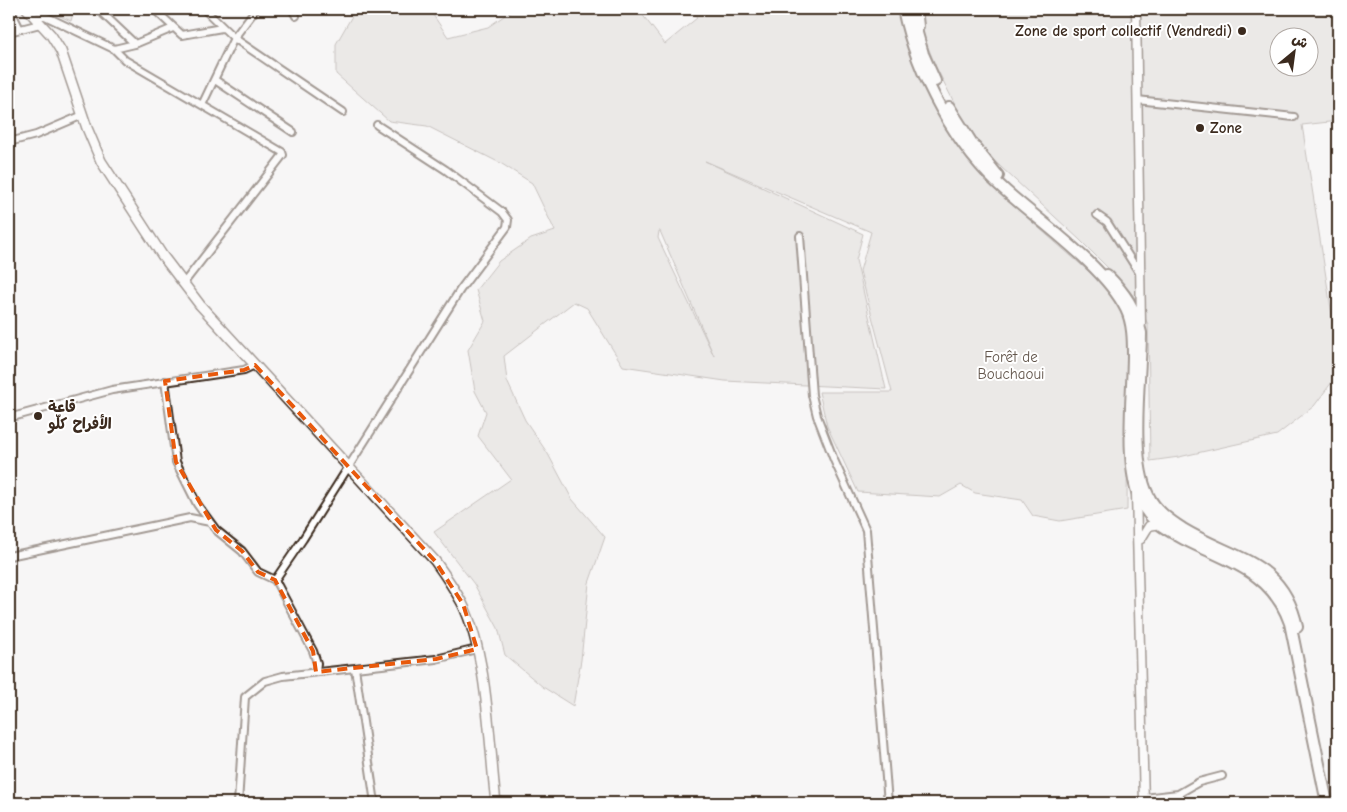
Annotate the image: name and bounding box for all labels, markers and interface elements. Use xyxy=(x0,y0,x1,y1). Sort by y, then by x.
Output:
place label: Zone de sport collectif (Vendredi) xyxy=(1015,22,1232,40)
marker: Zone de sport collectif (Vendredi) xyxy=(1236,25,1248,37)
north arrow xyxy=(1270,28,1320,78)
text: ش xyxy=(1289,30,1311,52)
place label: Zone xyxy=(1210,119,1242,137)
marker: Zone xyxy=(1194,122,1206,134)
park label: Forêt de Bouchaoui xyxy=(978,348,1044,383)
place label: قاعة الأفراح كلّو xyxy=(47,398,112,434)
marker: قاعة الأفراح كلّو xyxy=(32,410,44,422)

